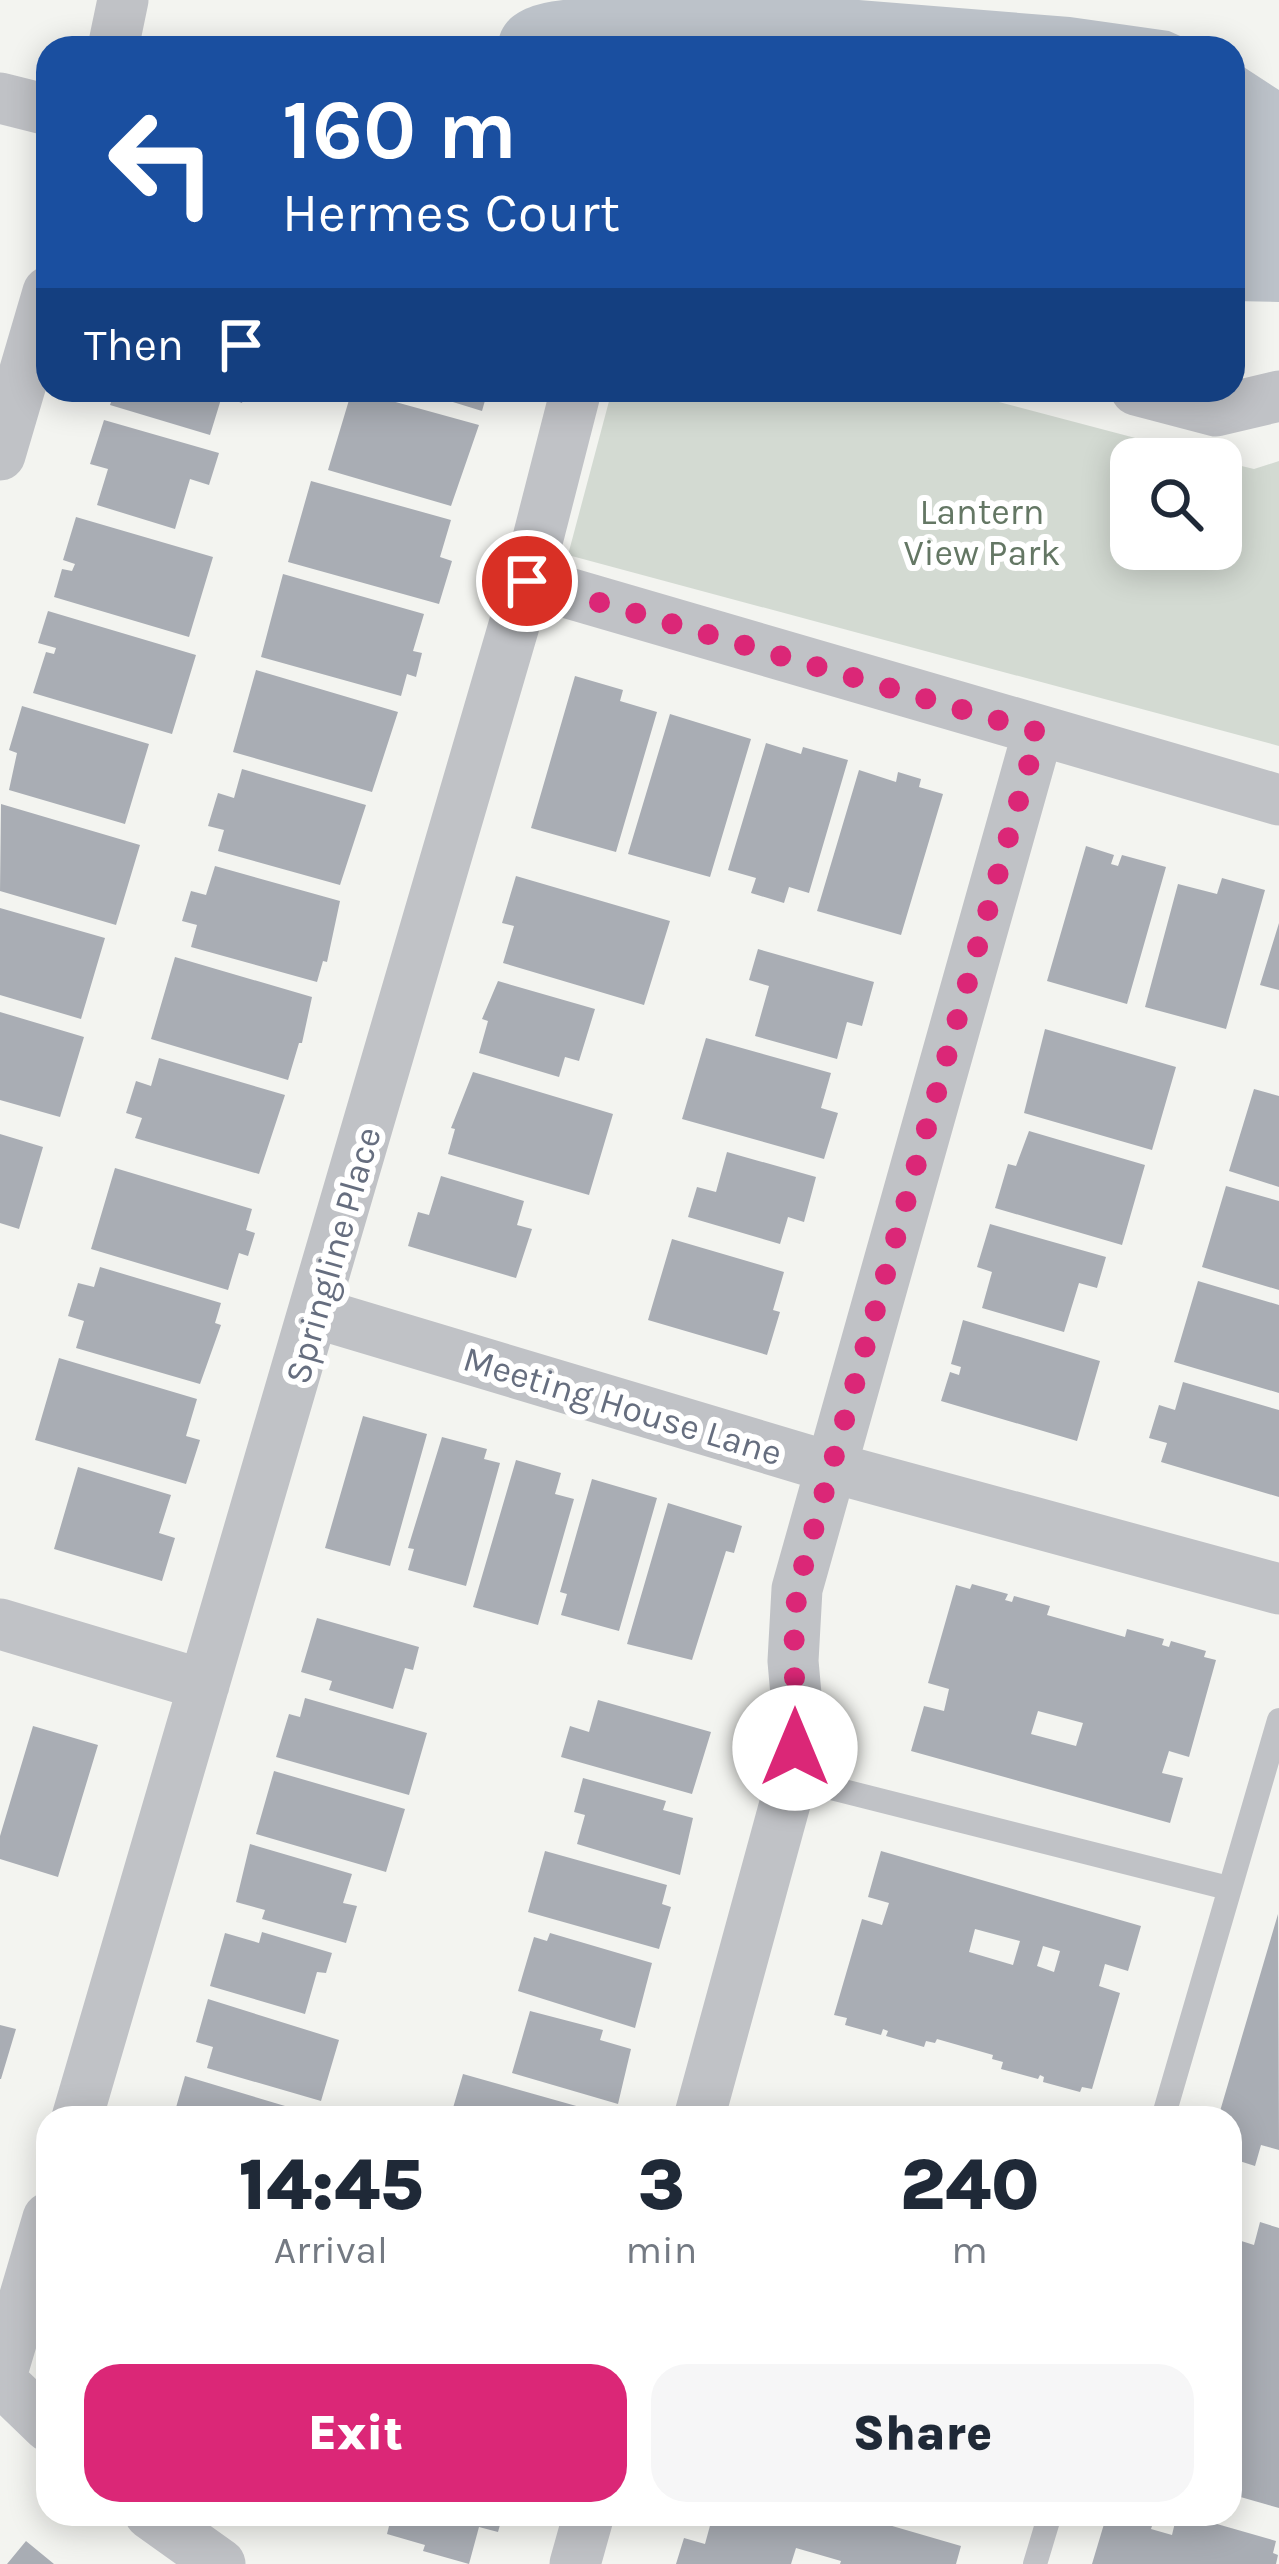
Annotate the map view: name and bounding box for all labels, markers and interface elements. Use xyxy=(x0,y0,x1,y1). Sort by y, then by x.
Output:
text: 160 m xyxy=(282,81,517,179)
icon: left xyxy=(84,84,240,240)
text: Hermes Court xyxy=(282,181,620,245)
icon: arrive xyxy=(208,312,274,378)
text: Then xyxy=(84,319,184,371)
map controls xyxy=(1110,438,1242,570)
button: search xyxy=(1110,438,1242,570)
park label: Lantern View Park xyxy=(903,491,1061,574)
pin xyxy=(476,530,578,632)
icon: arrive xyxy=(494,548,560,614)
street label: Springline Place xyxy=(276,1122,390,1388)
street label: Meeting House Lane xyxy=(458,1338,787,1474)
position arrow xyxy=(732,1685,858,1811)
text: 14:45 xyxy=(239,2143,423,2227)
text: 3 xyxy=(638,2143,685,2227)
text: 240 xyxy=(900,2143,1039,2227)
text: Arrival xyxy=(274,2227,388,2273)
text: min xyxy=(626,2227,697,2273)
text: m xyxy=(951,2227,988,2273)
button: Exit xyxy=(84,2364,627,2502)
button: Share xyxy=(651,2364,1194,2502)

